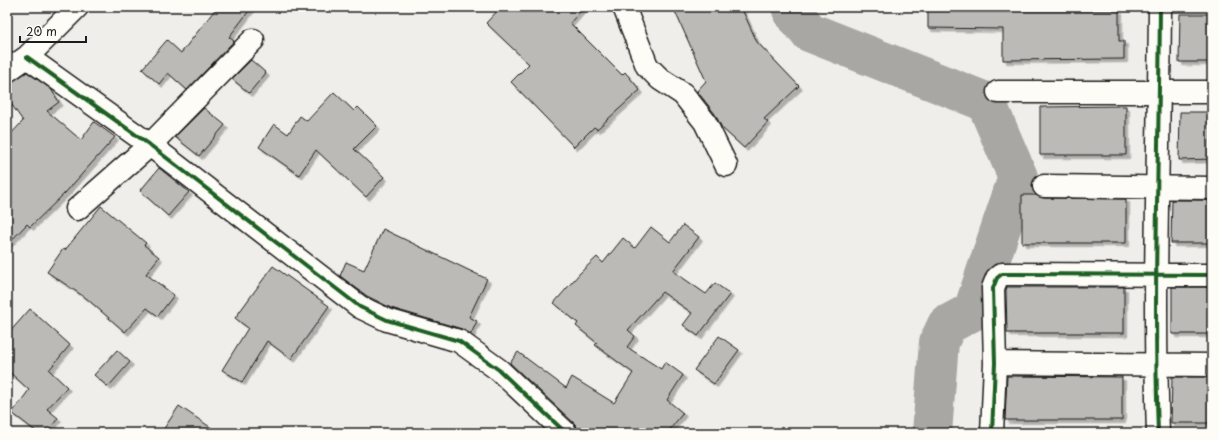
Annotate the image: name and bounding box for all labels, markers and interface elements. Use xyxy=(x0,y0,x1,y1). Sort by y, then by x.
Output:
scale bar xyxy=(20,18,86,44)
text: 20 m xyxy=(26,22,57,40)

